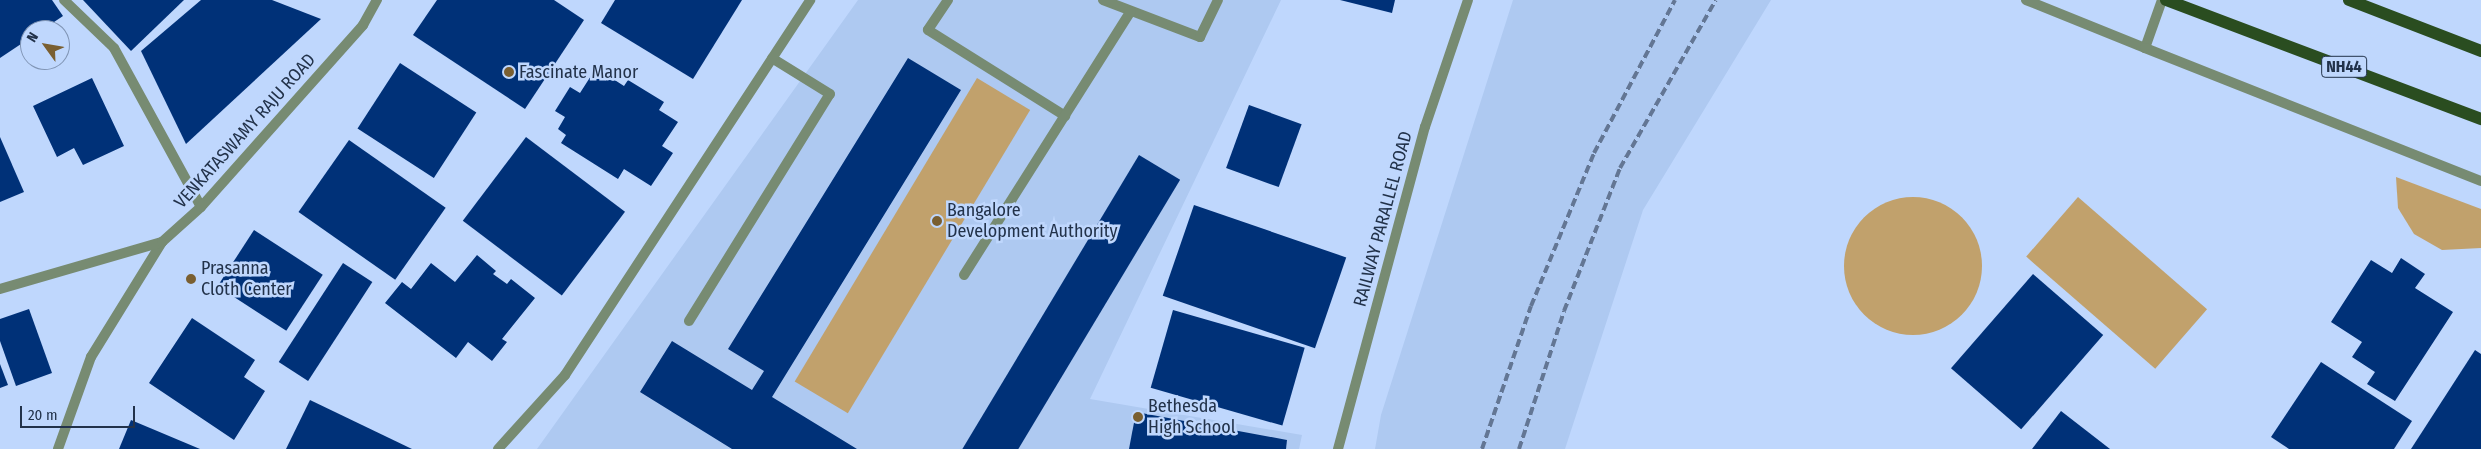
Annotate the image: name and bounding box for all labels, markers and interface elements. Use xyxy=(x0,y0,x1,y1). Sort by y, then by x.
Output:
north arrow xyxy=(20,20,70,70)
text: N xyxy=(23,29,42,45)
street label: VENKATASWAMY RAJU ROAD xyxy=(170,49,320,213)
road number: NH44 xyxy=(2320,54,2368,80)
place label: Fascinate Manor xyxy=(519,61,638,83)
marker: Fascinate Manor xyxy=(503,66,515,78)
street label: RAILWAY PARALLEL ROAD xyxy=(1349,129,1417,309)
place label: Bangalore Development Authority xyxy=(947,200,1118,242)
marker: Bangalore Development Authority xyxy=(931,215,943,227)
place label: Prasanna Cloth Center xyxy=(201,258,292,300)
marker: Prasanna Cloth Center xyxy=(185,273,197,285)
scale bar xyxy=(22,396,138,428)
place label: Bethesda High School xyxy=(1148,396,1235,438)
text: 20 m xyxy=(28,406,58,424)
marker: Bethesda High School xyxy=(1132,411,1144,423)

